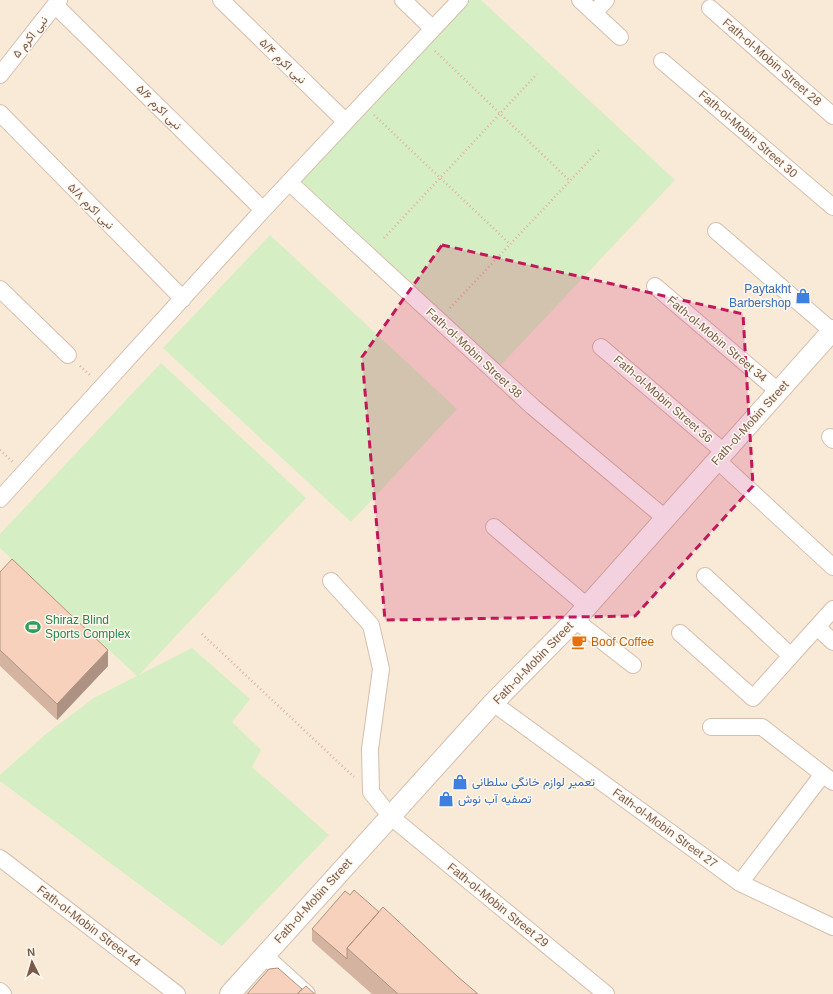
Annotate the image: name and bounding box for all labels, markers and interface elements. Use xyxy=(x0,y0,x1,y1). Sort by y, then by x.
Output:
street label: نبی اکرم ۵ xyxy=(9,13,51,61)
street label: Fath-ol-Mobin Street 28 xyxy=(720,15,824,109)
street label: نبی اکرم ۵/۴ xyxy=(256,35,309,87)
street label: نبی اکرم ۵/۶ xyxy=(133,81,185,133)
street label: Fath-ol-Mobin Street 30 xyxy=(696,87,800,181)
street label: نبی اکرم ۵/۸ xyxy=(64,180,117,233)
place label: Paytakht Barbershop xyxy=(729,282,792,310)
shop icon: Paytakht Barbershop xyxy=(794,287,812,305)
street label: Fath-ol-Mobin Street 34 xyxy=(664,293,770,385)
street label: Fath-ol-Mobin Street 38 xyxy=(423,305,525,401)
street label: Fath-ol-Mobin Street 36 xyxy=(611,352,715,446)
street label: Fath-ol-Mobin Street xyxy=(708,377,792,468)
place label: Shiraz Blind Sports Complex xyxy=(45,613,130,641)
sports icon: Shiraz Blind Sports Complex xyxy=(24,618,42,636)
street label: Fath-ol-Mobin Street xyxy=(490,618,576,707)
cafe icon: Boof Coffee xyxy=(570,633,588,651)
place label: Boof Coffee xyxy=(591,635,654,649)
shop icon: تعمیر لوازم خانگی سلطانی xyxy=(451,773,469,791)
place label: تعمیر لوازم خانگی سلطانی xyxy=(472,775,595,790)
street label: Fath-ol-Mobin Street 27 xyxy=(610,785,720,871)
shop icon: تصفیه آب نوش xyxy=(437,790,455,808)
place label: تصفیه آب نوش xyxy=(458,792,532,807)
street label: Fath-ol-Mobin Street xyxy=(271,855,355,946)
street label: Fath-ol-Mobin Street 29 xyxy=(445,860,552,950)
street label: Fath-ol-Mobin Street 44 xyxy=(34,882,144,970)
north arrow xyxy=(12,942,52,982)
text: N xyxy=(27,946,36,958)

